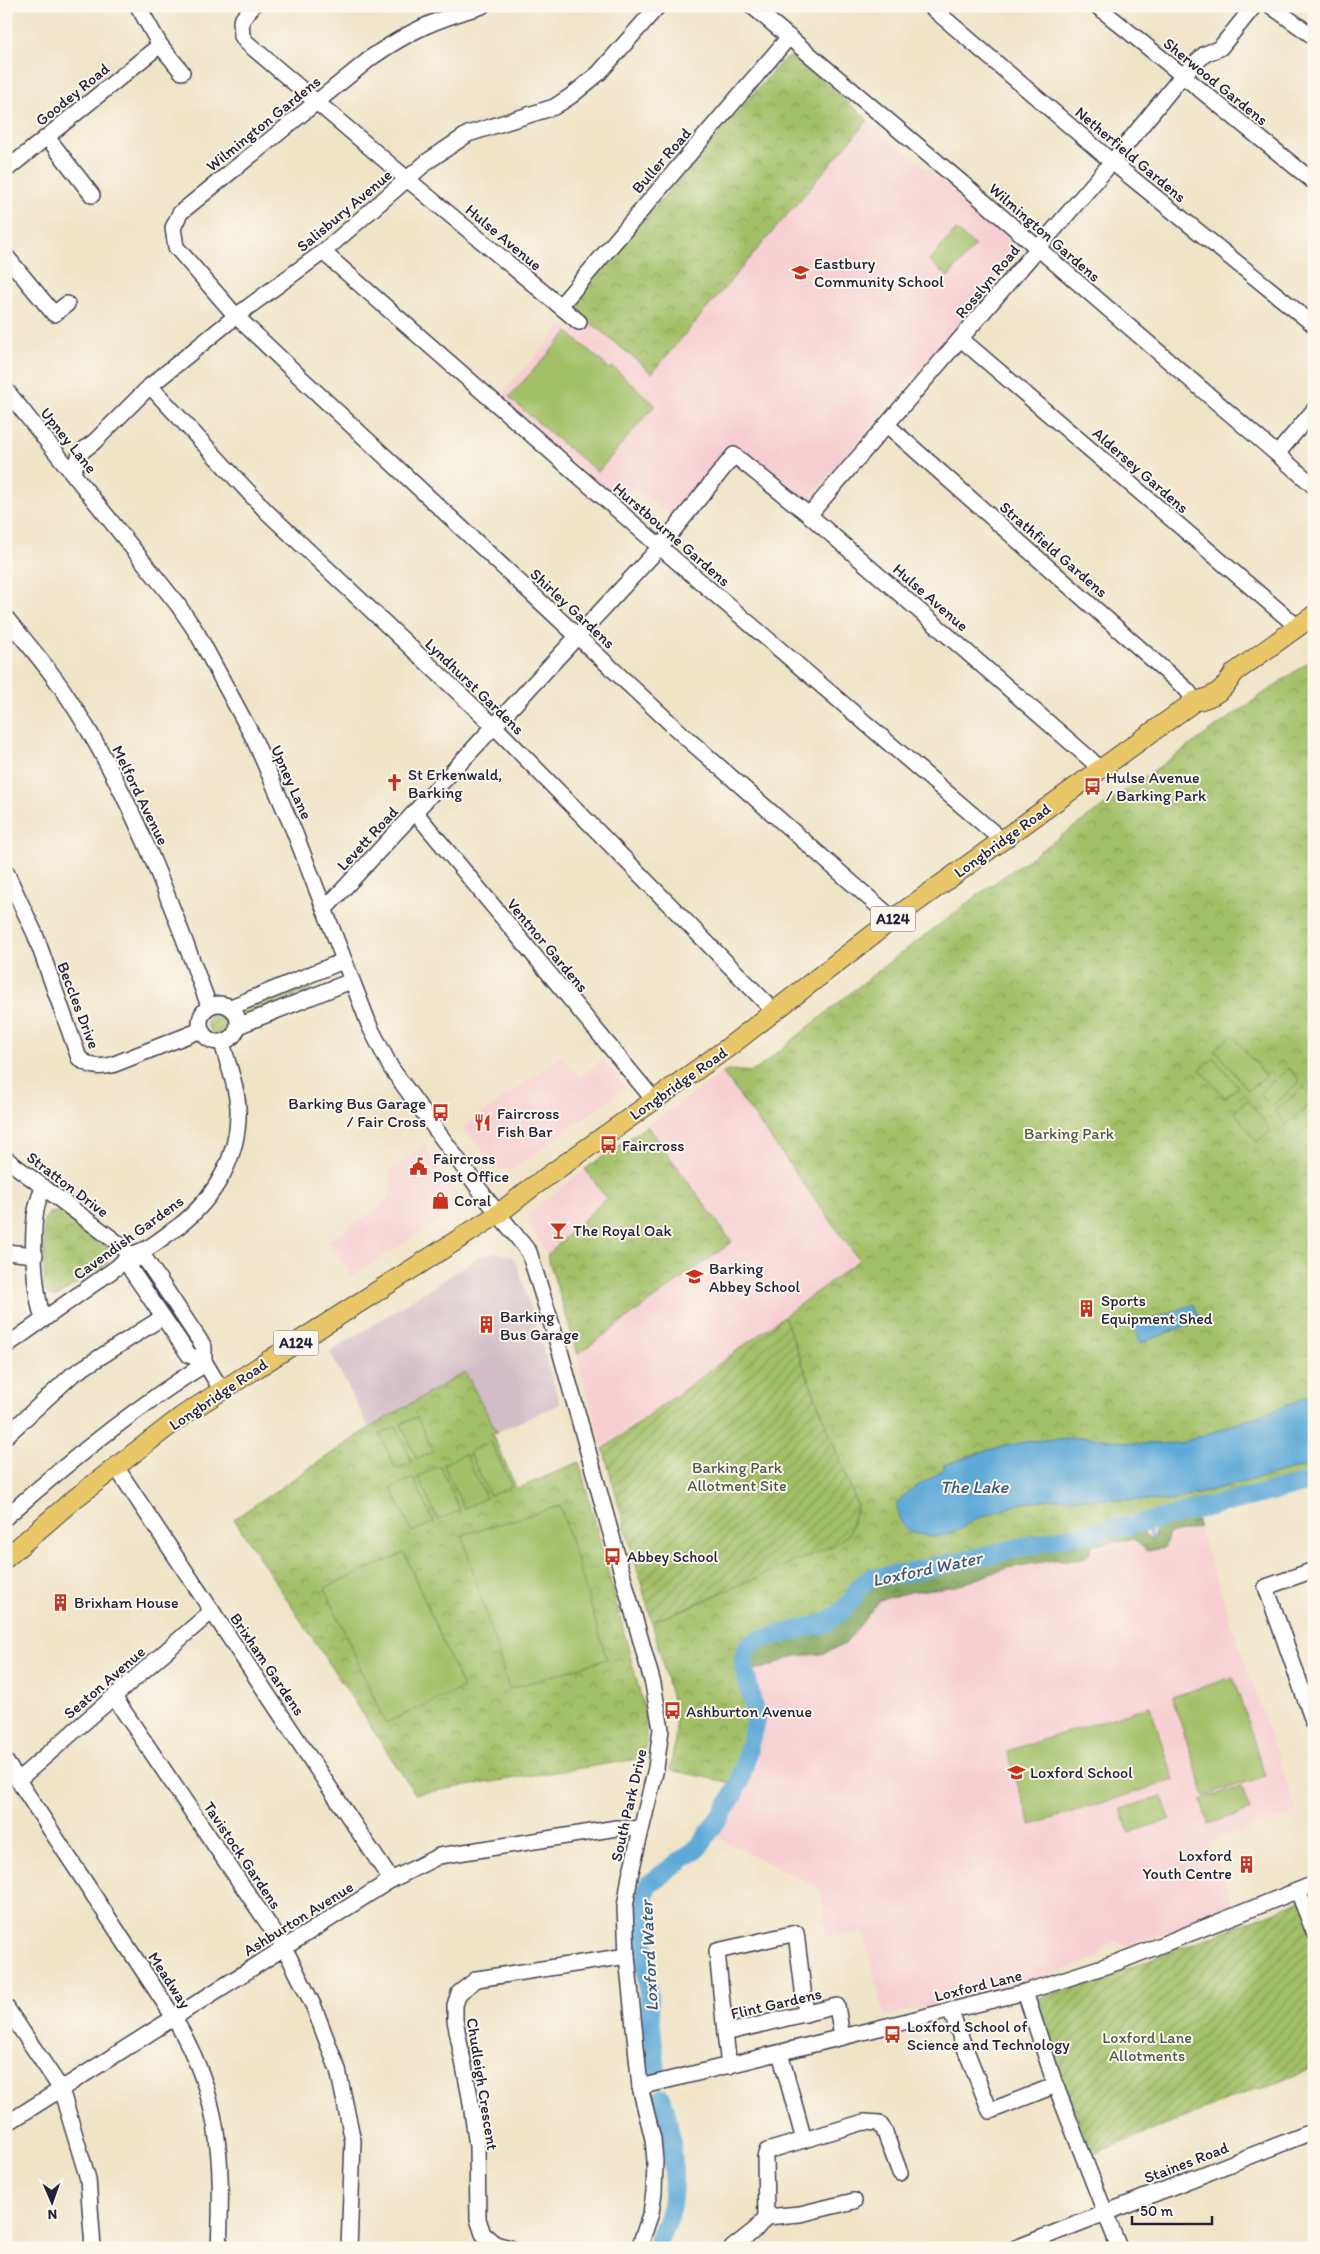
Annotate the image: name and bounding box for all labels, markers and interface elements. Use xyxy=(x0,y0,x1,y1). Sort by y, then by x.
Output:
street label: Sherwood Gardens xyxy=(1160,33,1272,129)
street label: Goodey Road xyxy=(32,59,113,130)
street label: Wilmington Gardens xyxy=(202,72,324,175)
street label: Netherfield Gardens xyxy=(1071,102,1190,206)
street label: Buller Road xyxy=(628,124,695,197)
street label: Salisbury Avenue xyxy=(293,165,396,256)
street label: Wilmington Gardens xyxy=(985,179,1104,286)
street label: Hulse Avenue xyxy=(462,200,546,275)
street label: Rosslyn Road xyxy=(951,240,1024,322)
place label: Eastbury Community School xyxy=(814,254,944,291)
school or university icon: Eastbury Community School xyxy=(790,262,810,282)
street label: Upney Lane xyxy=(36,404,101,477)
street label: Aldersey Gardens xyxy=(1089,424,1193,517)
street label: Hurstbourne Gardens xyxy=(609,478,734,590)
street label: Strathfield Gardens xyxy=(996,497,1111,601)
street label: Hulse Avenue xyxy=(889,559,972,635)
street label: Shirley Gardens xyxy=(526,564,619,652)
street label: Lyndhurst Gardens xyxy=(421,634,528,738)
street label: Melford Avenue xyxy=(108,742,173,848)
street label: Upney Lane xyxy=(267,742,316,822)
place label: St Erkenwald, Barking xyxy=(408,765,502,802)
place label: Hulse Avenue / Barking Park xyxy=(1106,768,1207,805)
church icon: St Erkenwald, Barking xyxy=(384,773,404,793)
bus stop icon: Hulse Avenue / Barking Park xyxy=(1082,776,1102,796)
street label: Longbridge Road xyxy=(950,799,1054,882)
street label: Levett Road xyxy=(333,802,402,874)
street label: Ventnor Gardens xyxy=(503,895,592,996)
road number: A124 xyxy=(870,906,916,932)
street label: Beccles Drive xyxy=(53,959,104,1051)
street label: Longbridge Road xyxy=(626,1043,731,1124)
place label: Barking Bus Garage / Fair Cross xyxy=(288,1094,426,1131)
bus stop icon: Barking Bus Garage / Fair Cross xyxy=(430,1102,450,1122)
place label: Faircross Fish Bar xyxy=(497,1104,559,1141)
restaurant icon: Faircross Fish Bar xyxy=(473,1112,493,1132)
park label: Barking Park xyxy=(1024,1124,1115,1143)
bus stop icon: Faircross xyxy=(598,1135,618,1155)
place label: Faircross xyxy=(622,1136,684,1155)
street label: Stratton Drive xyxy=(23,1147,112,1221)
place label: Faircross Post Office xyxy=(433,1149,509,1186)
public building icon: Faircross Post Office xyxy=(409,1157,429,1177)
shop icon: Coral xyxy=(430,1190,450,1210)
street label: Cavendish Gardens xyxy=(69,1191,187,1284)
place label: Coral xyxy=(454,1191,492,1210)
bar icon: The Royal Oak xyxy=(549,1220,569,1240)
place label: The Royal Oak xyxy=(573,1221,673,1240)
place label: Barking Abbey School xyxy=(709,1259,801,1296)
school or university icon: Barking Abbey School xyxy=(685,1267,705,1287)
place label: Sports Equipment Shed xyxy=(1101,1291,1213,1328)
building icon: Sports Equipment Shed xyxy=(1077,1299,1097,1319)
place label: Barking Bus Garage xyxy=(500,1307,579,1344)
building icon: Barking Bus Garage xyxy=(476,1315,496,1335)
road number: A124 xyxy=(274,1330,318,1356)
street label: Longbridge Road xyxy=(165,1354,271,1434)
park label: Barking Park Allotment Site xyxy=(687,1458,787,1495)
water label: The Lake xyxy=(940,1476,1009,1498)
bus stop icon: Abbey School xyxy=(603,1546,623,1566)
water label: Loxford Water xyxy=(870,1546,986,1591)
place label: Abbey School xyxy=(627,1547,719,1566)
building icon: Brixham House xyxy=(50,1592,70,1612)
place label: Brixham House xyxy=(74,1593,179,1612)
street label: Brixham Gardens xyxy=(226,1609,309,1719)
street label: Seaton Avenue xyxy=(60,1642,149,1723)
bus stop icon: Ashburton Avenue xyxy=(662,1701,682,1721)
place label: Ashburton Avenue xyxy=(686,1702,812,1721)
street label: South Park Drive xyxy=(606,1747,651,1863)
school or university icon: Loxford School xyxy=(1006,1762,1026,1782)
place label: Loxford School xyxy=(1030,1763,1133,1782)
street label: Tavistock Gardens xyxy=(200,1798,286,1913)
place label: Loxford Youth Centre xyxy=(1142,1846,1232,1883)
building icon: Loxford Youth Centre xyxy=(1236,1854,1256,1874)
street label: Ashburton Avenue xyxy=(240,1877,357,1960)
water label: Loxford Water xyxy=(635,1898,663,2012)
street label: Meadway xyxy=(144,1948,195,2013)
street label: Loxford Lane xyxy=(932,1965,1024,2006)
street label: Flint Gardens xyxy=(729,1984,823,2023)
street label: Chudleigh Crescent xyxy=(463,2016,502,2152)
place label: Loxford School of Science and Technology xyxy=(907,2017,1070,2054)
bus stop icon: Loxford School of Science and Technology xyxy=(883,2025,903,2045)
park label: Loxford Lane Allotments xyxy=(1102,2028,1192,2065)
street label: Staines Road xyxy=(1141,2138,1231,2187)
north arrow xyxy=(28,2176,78,2226)
scale bar xyxy=(1132,2194,1212,2226)
text: 50 m xyxy=(1140,2202,1173,2220)
text: N xyxy=(47,2206,57,2223)

